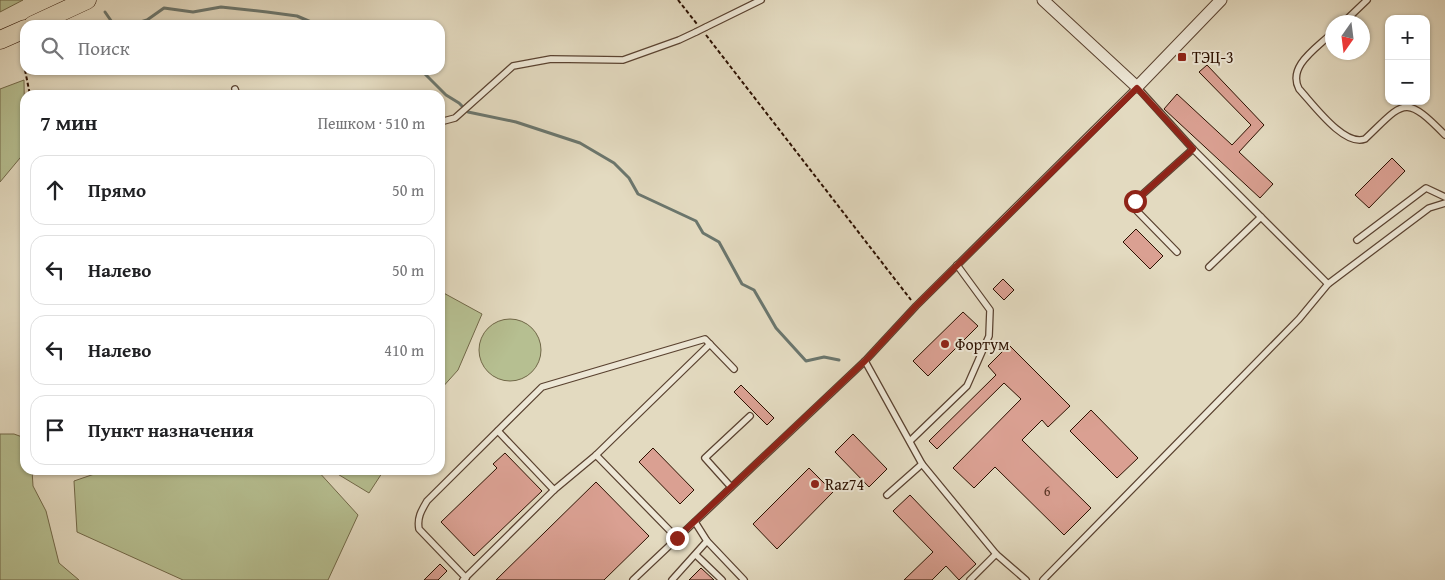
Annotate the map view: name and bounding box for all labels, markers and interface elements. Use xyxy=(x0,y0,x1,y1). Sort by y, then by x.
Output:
north arrow xyxy=(1325,15,1370,60)
map controls xyxy=(1385,15,1430,105)
button: + xyxy=(1385,15,1430,60)
search box xyxy=(20,20,445,75)
icon: search xyxy=(38,34,66,62)
text: Поиск xyxy=(78,34,130,62)
place label: ТЭЦ-3 xyxy=(1192,45,1234,69)
marker: ТЭЦ-3 xyxy=(1176,51,1188,63)
button: − xyxy=(1385,60,1430,105)
text: 7 мин xyxy=(40,107,97,138)
text: Пешком · 510 m xyxy=(318,111,425,135)
icon: ahead xyxy=(41,176,69,204)
text: Прямо xyxy=(88,176,146,204)
text: 50 m xyxy=(392,178,424,202)
route start xyxy=(1124,190,1147,213)
icon: left xyxy=(41,256,69,284)
text: Налево xyxy=(88,256,151,284)
text: 50 m xyxy=(392,258,424,282)
place label: Фортум xyxy=(955,332,1010,356)
icon: left xyxy=(41,336,69,364)
text: Налево xyxy=(88,336,151,364)
text: 410 m xyxy=(384,338,424,362)
marker: Фортум xyxy=(939,338,951,350)
icon: arrive xyxy=(41,416,69,444)
text: Пункт назначения xyxy=(88,416,254,444)
place label: Raz74 xyxy=(825,472,864,496)
marker: Raz74 xyxy=(809,478,821,490)
house number: 6 xyxy=(1044,481,1051,501)
route end xyxy=(666,527,689,550)

